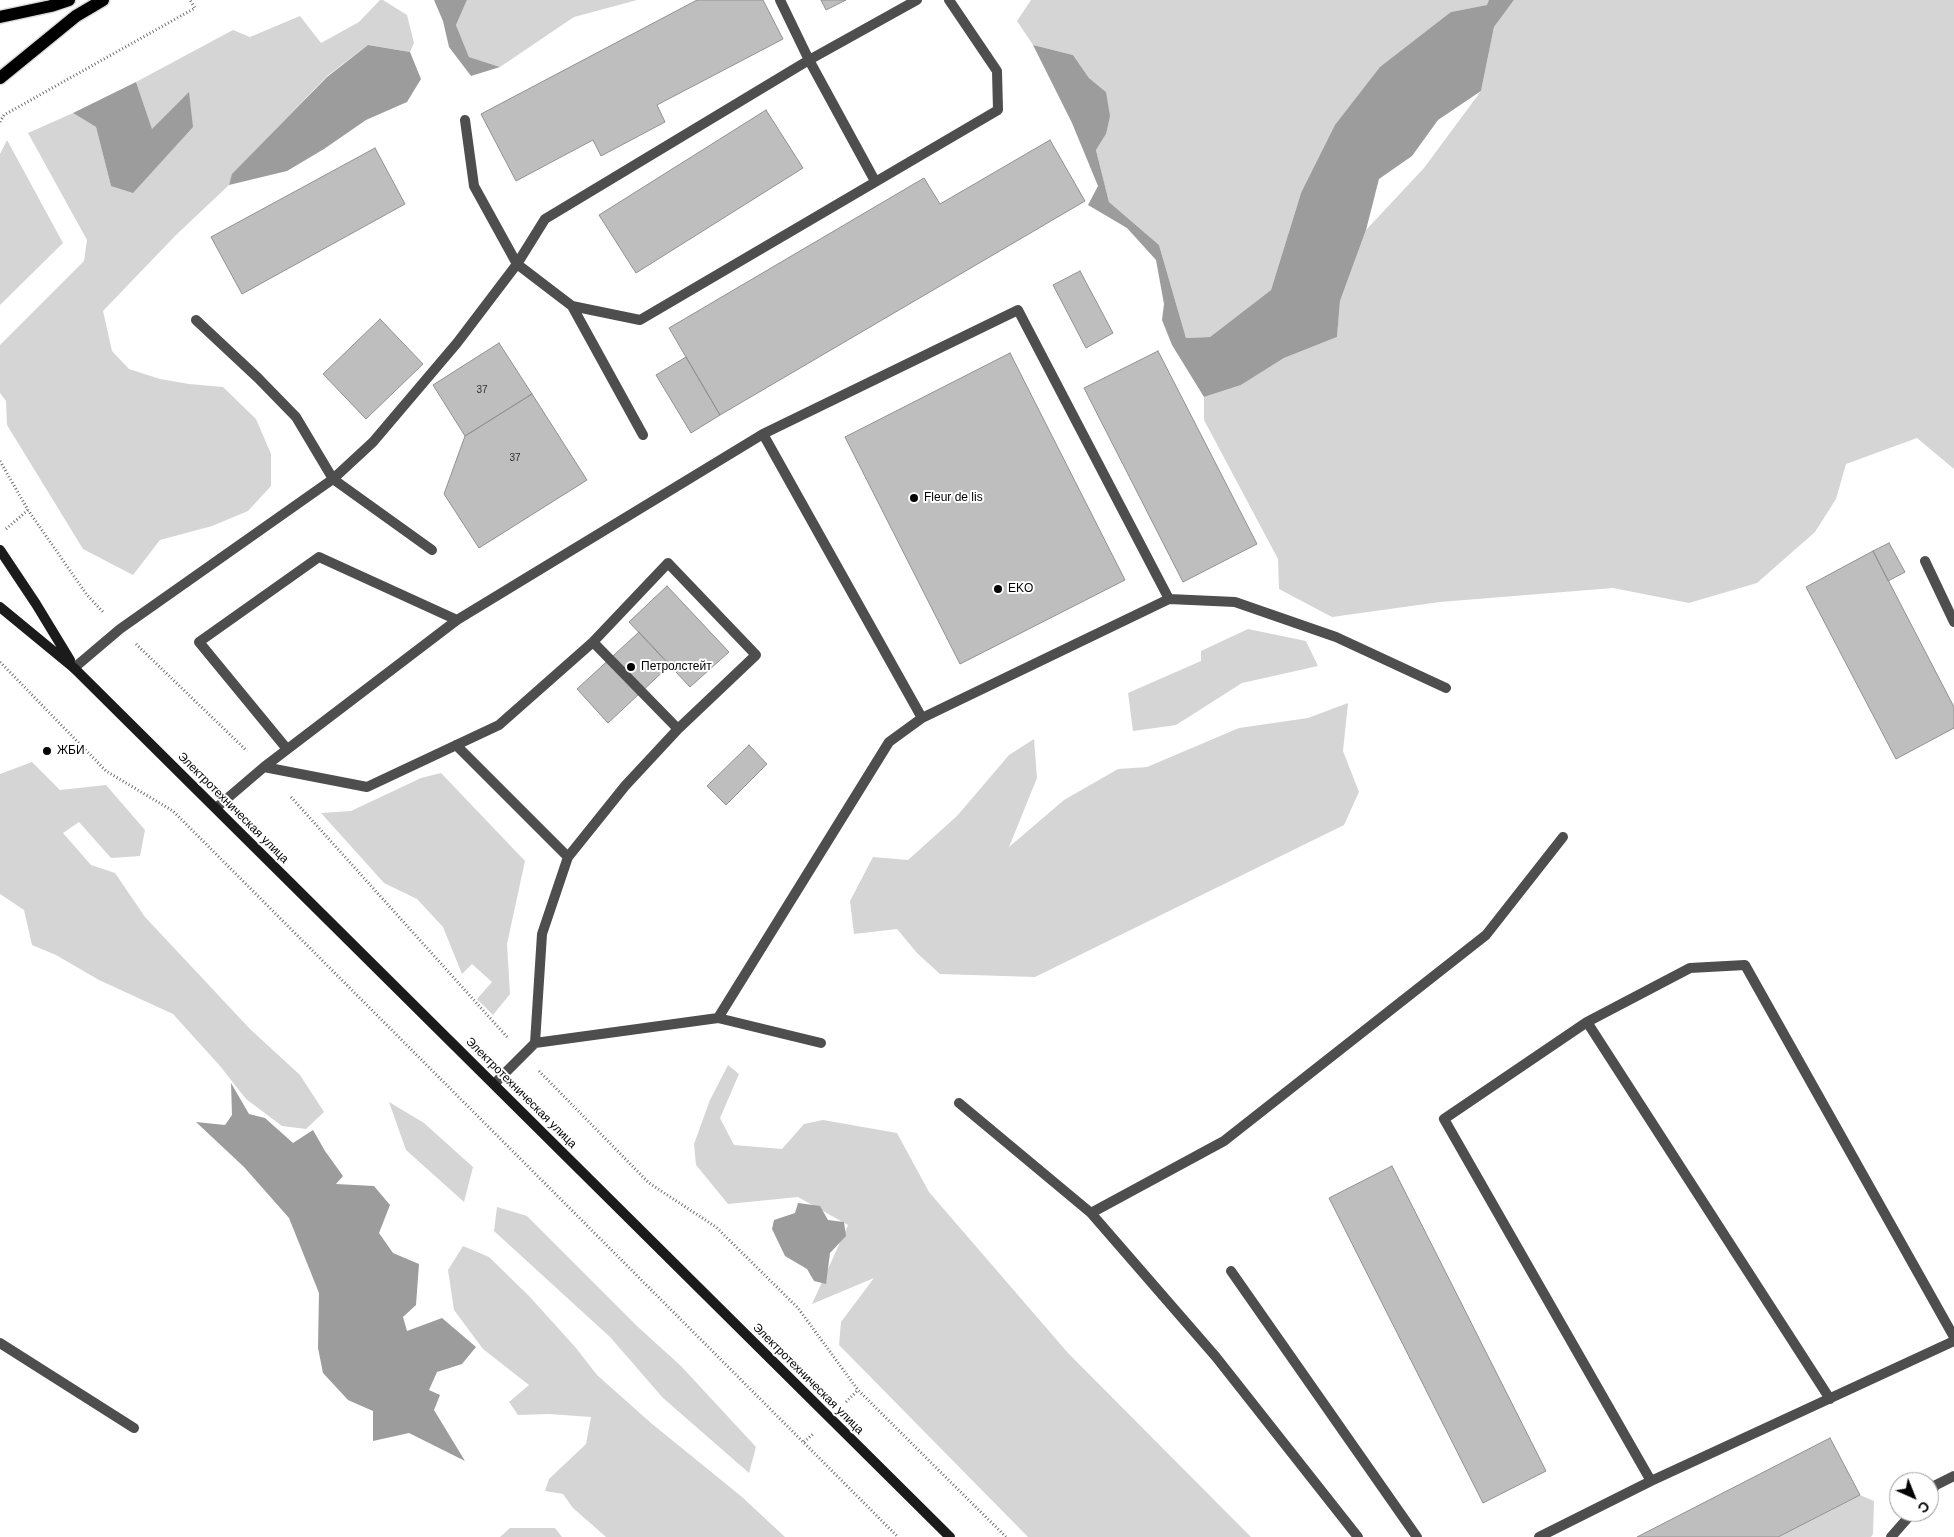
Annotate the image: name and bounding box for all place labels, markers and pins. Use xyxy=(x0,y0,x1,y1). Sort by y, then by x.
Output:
place label: Fleur de lis xyxy=(924,491,983,505)
marker: Fleur de lis xyxy=(908,492,920,504)
place label: EKO xyxy=(1008,582,1033,596)
marker: EKO xyxy=(992,583,1004,595)
place label: Петролстейт xyxy=(641,660,712,674)
marker: Петролстейт xyxy=(625,661,637,673)
place label: ЖБИ xyxy=(57,744,85,758)
marker: ЖБИ xyxy=(41,745,53,757)

